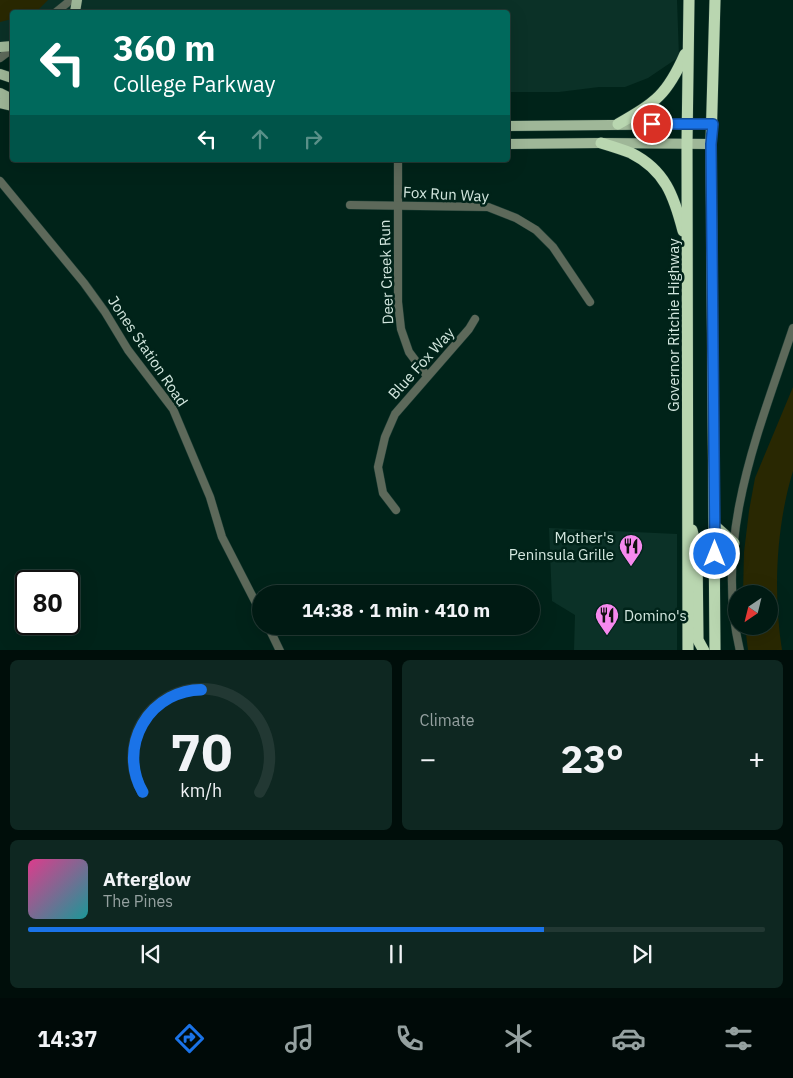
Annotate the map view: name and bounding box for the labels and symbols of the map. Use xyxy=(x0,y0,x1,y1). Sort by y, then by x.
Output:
pin xyxy=(631,103,673,145)
street label: Fox Run Way xyxy=(402,182,490,206)
street label: Deer Creek Run xyxy=(375,219,397,325)
street label: Governor Ritchie Highway xyxy=(664,238,683,412)
street label: Jones Station Road xyxy=(104,292,192,410)
street label: Blue Fox Way xyxy=(384,323,459,403)
position arrow xyxy=(688,527,740,579)
place label: Mother's Peninsula Grille xyxy=(509,528,614,564)
restaurant icon: Mother's Peninsula Grille xyxy=(618,533,644,567)
speed limit sign: 80 xyxy=(15,570,80,635)
north arrow xyxy=(728,585,778,635)
restaurant icon: Domino's xyxy=(594,602,620,636)
place label: Domino's xyxy=(624,606,687,625)

